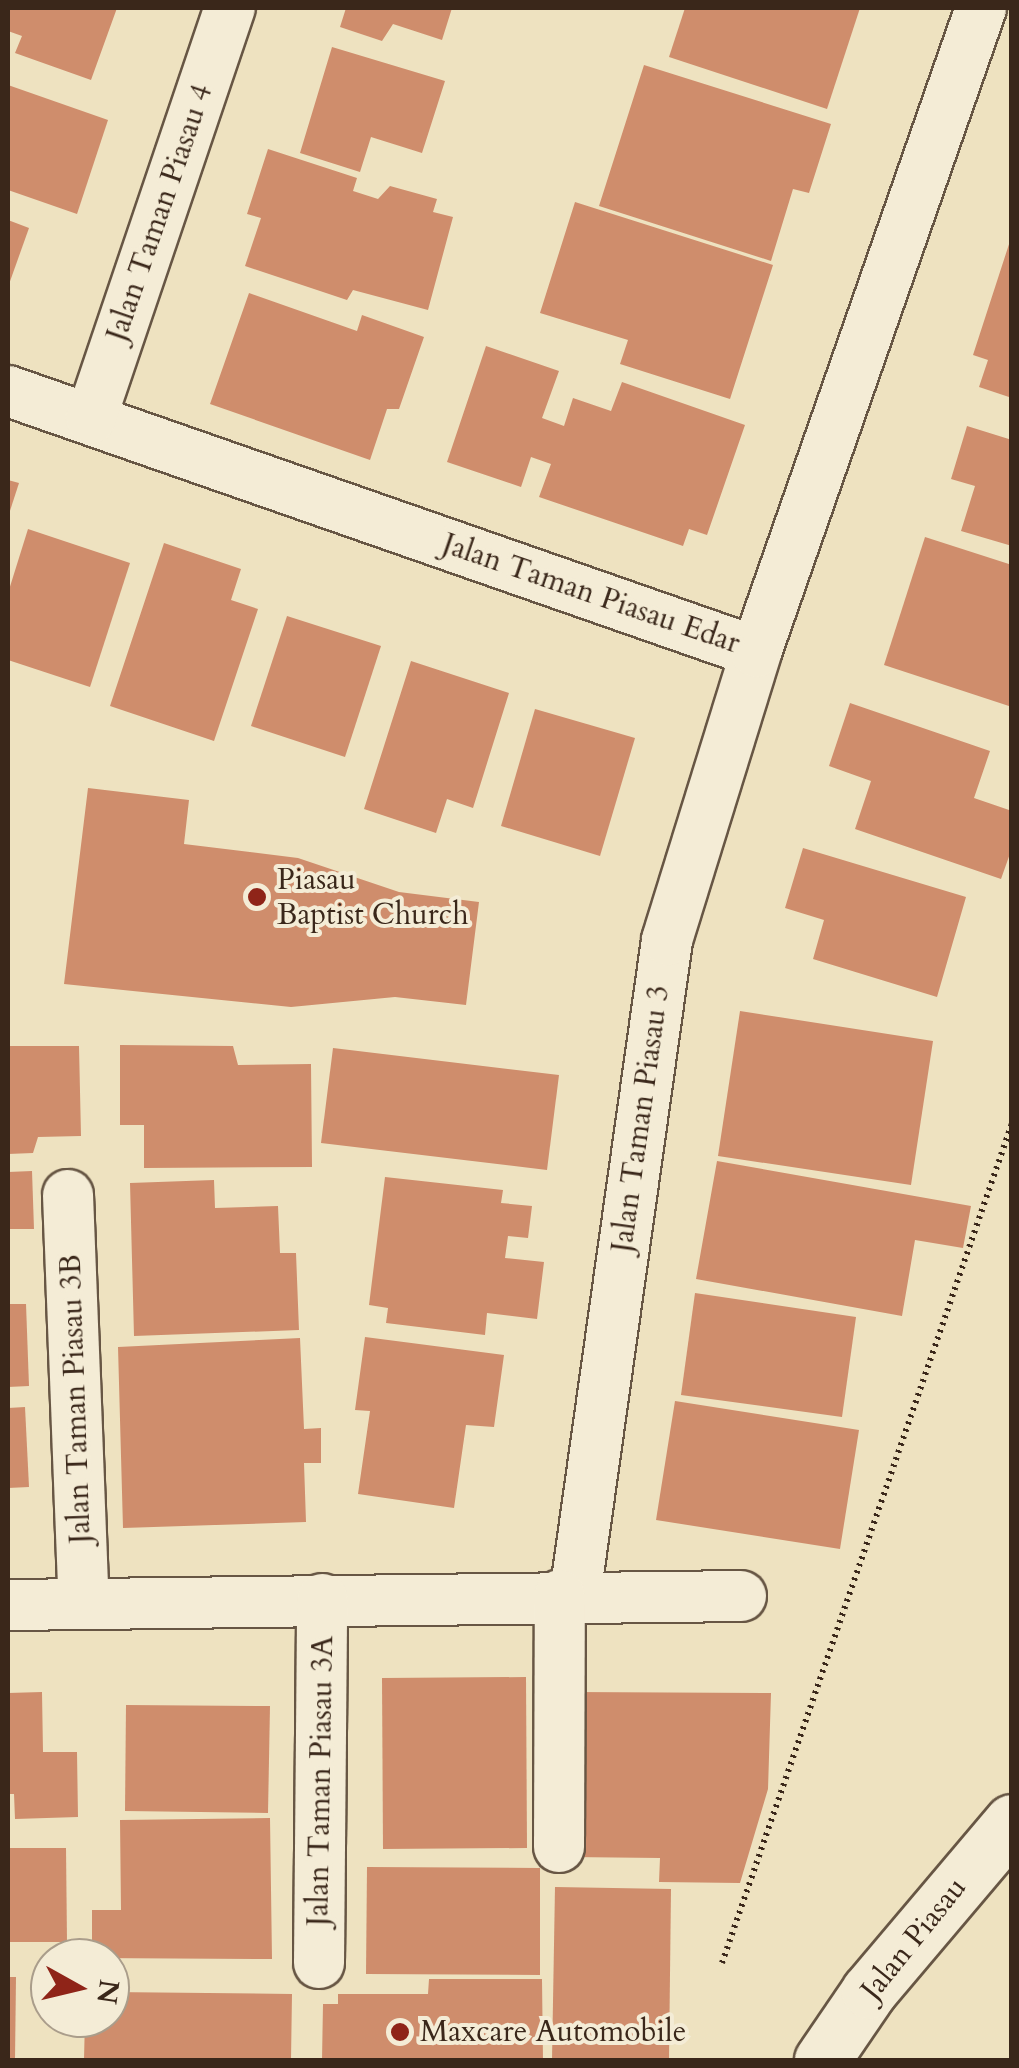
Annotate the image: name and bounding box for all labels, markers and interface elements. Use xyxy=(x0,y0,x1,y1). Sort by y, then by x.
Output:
street label: Jalan Taman Piasau 4 xyxy=(99,80,221,346)
street label: Jalan Taman Piasau Edar xyxy=(438,526,744,662)
place label: Piasau Baptist Church xyxy=(277,862,469,932)
marker: Piasau Baptist Church xyxy=(246,886,268,908)
street label: Jalan Taman Piasau 3 xyxy=(604,983,678,1255)
street label: Jalan Taman Piasau 3B xyxy=(53,1254,99,1544)
street label: Jalan Taman Piasau 3A xyxy=(300,1635,342,1927)
street label: Jalan Piasau xyxy=(854,1870,974,2008)
north arrow xyxy=(30,1938,130,2038)
text: N xyxy=(87,1977,128,2007)
place label: Maxcare Automobile xyxy=(420,2014,686,2050)
marker: Maxcare Automobile xyxy=(389,2021,411,2043)

